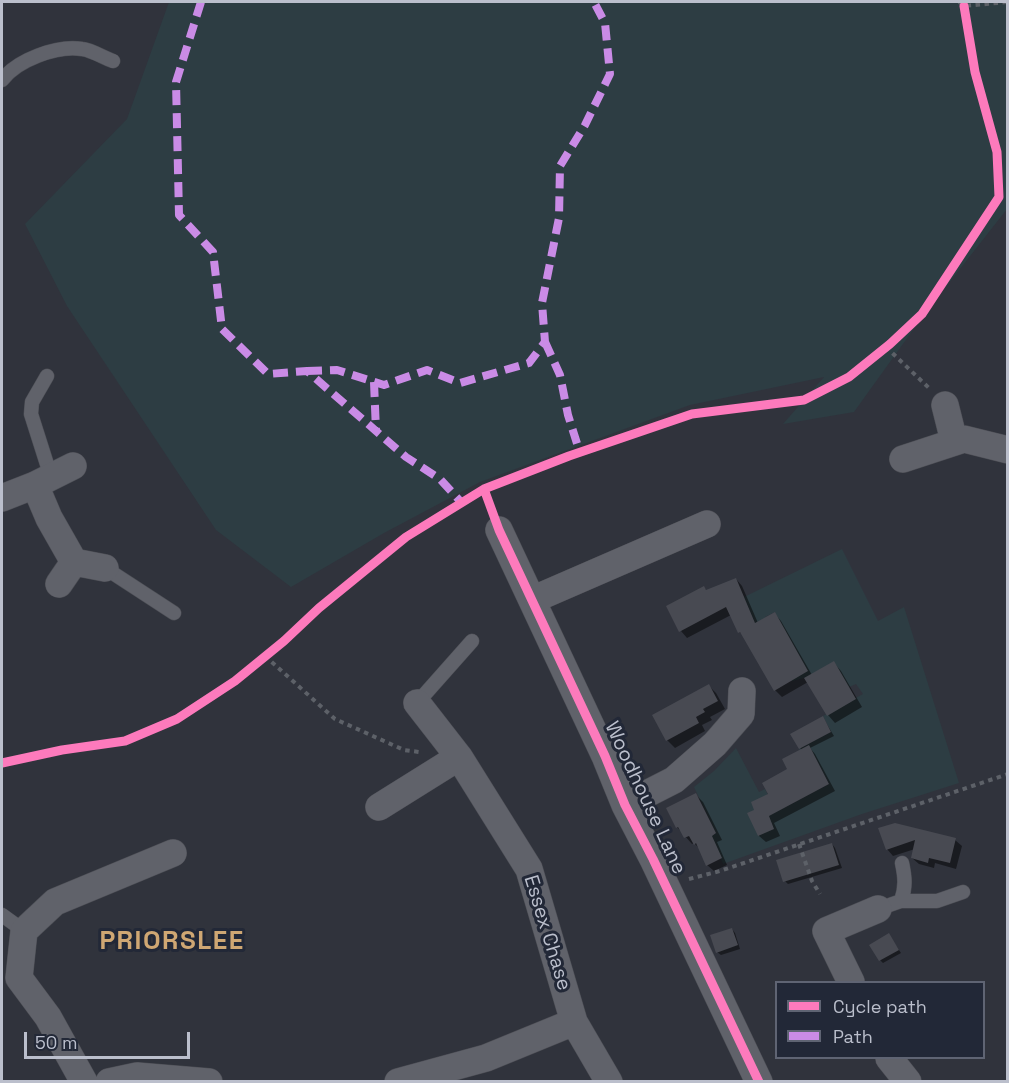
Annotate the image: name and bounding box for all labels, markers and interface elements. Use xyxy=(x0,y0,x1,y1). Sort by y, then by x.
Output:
street label: Woodhouse Lane xyxy=(599,718,691,878)
street label: Essex Chase xyxy=(518,872,576,994)
district label: PRIORSLEE xyxy=(99,926,245,958)
legend xyxy=(775,981,985,1059)
text: Cycle path xyxy=(833,995,927,1018)
scale bar xyxy=(27,1020,194,1058)
text: Path xyxy=(833,1025,873,1048)
text: 50 m xyxy=(35,1031,77,1054)

